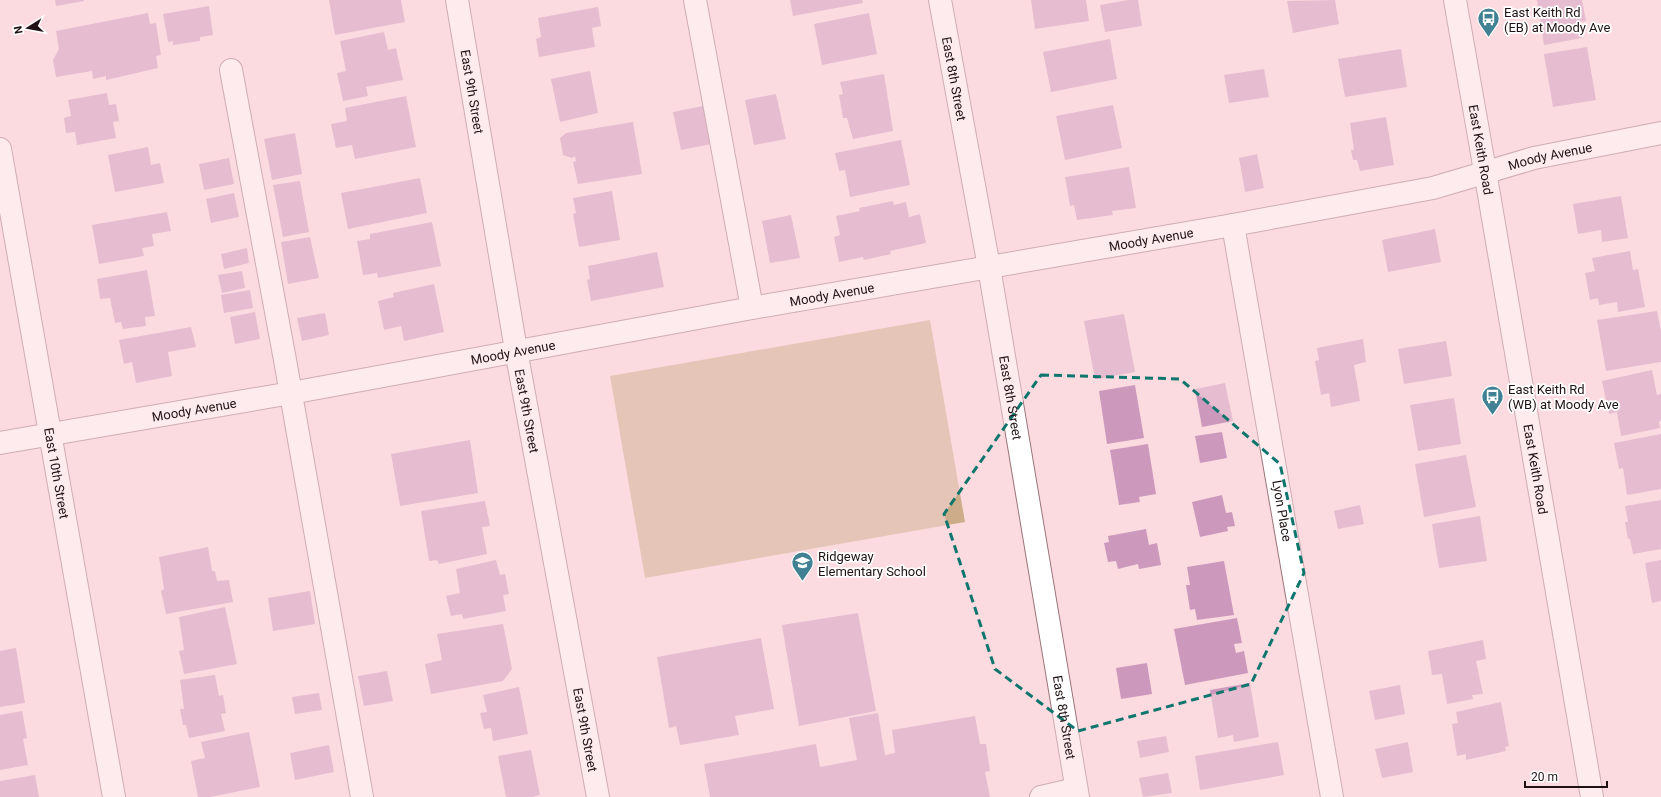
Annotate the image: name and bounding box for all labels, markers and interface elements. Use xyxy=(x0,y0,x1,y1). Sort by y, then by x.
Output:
place label: East Keith Rd (EB) at Moody Ave xyxy=(1504,5,1610,35)
bus stop icon: East Keith Rd (EB) at Moody Ave xyxy=(1476,6,1502,39)
north arrow xyxy=(8,8,48,48)
text: N xyxy=(12,25,26,35)
street label: East 8th Street xyxy=(939,36,969,122)
street label: East 9th Street xyxy=(458,49,486,135)
street label: East Keith Road xyxy=(1466,104,1496,196)
street label: Moody Avenue xyxy=(1506,140,1593,173)
street label: Moody Avenue xyxy=(1108,225,1195,254)
street label: Moody Avenue xyxy=(788,280,875,309)
street label: Moody Avenue xyxy=(470,337,557,368)
street label: East 8th Street xyxy=(996,355,1025,441)
street label: East 9th Street xyxy=(512,368,542,454)
place label: East Keith Rd (WB) at Moody Ave xyxy=(1508,382,1619,412)
bus stop icon: East Keith Rd (WB) at Moody Ave xyxy=(1480,383,1506,416)
street label: Moody Avenue xyxy=(151,395,238,425)
street label: East Keith Road xyxy=(1520,423,1551,515)
street label: East 10th Street xyxy=(41,426,72,520)
street label: Lyon Place xyxy=(1269,479,1295,543)
place label: Ridgeway Elementary School xyxy=(818,549,926,579)
school or university icon: Ridgeway Elementary School xyxy=(789,550,815,583)
street label: East 8th Street xyxy=(1050,674,1079,760)
street label: East 9th Street xyxy=(570,687,600,773)
scale bar xyxy=(1525,763,1607,789)
text: 20 m xyxy=(1531,770,1558,784)

